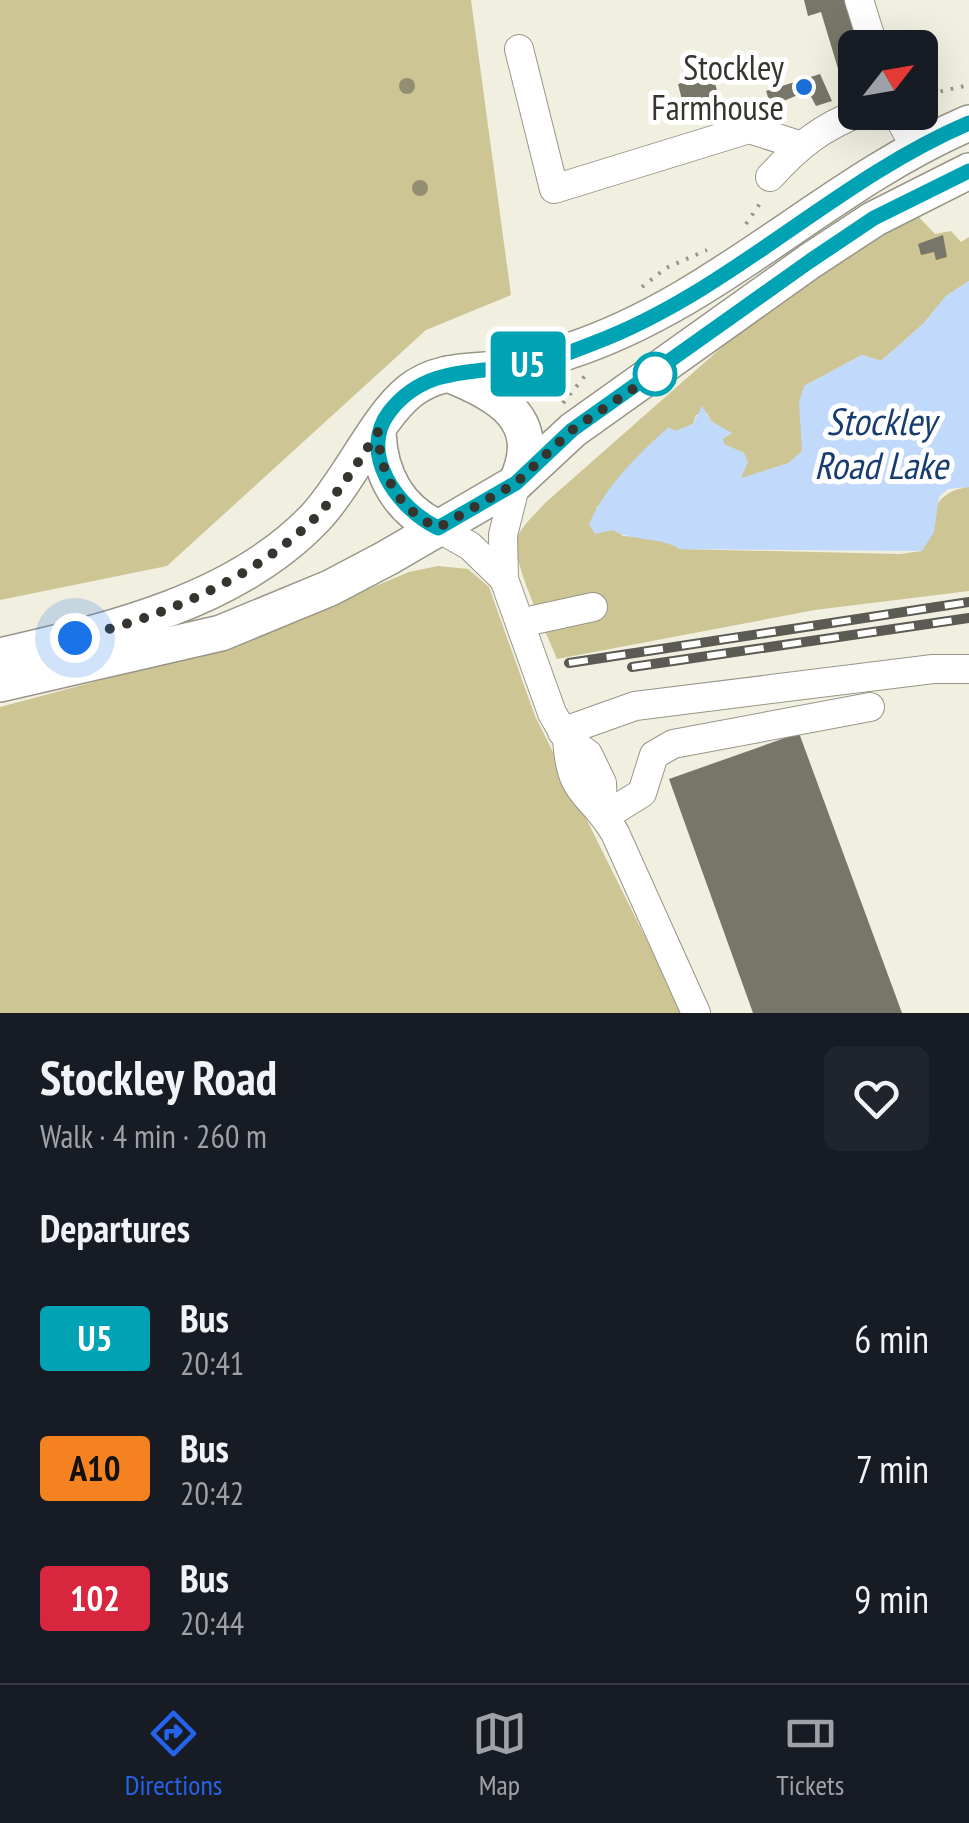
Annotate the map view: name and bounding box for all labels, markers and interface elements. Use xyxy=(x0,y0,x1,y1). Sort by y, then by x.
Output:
north arrow xyxy=(838,30,938,130)
map controls xyxy=(838,30,938,130)
place label: Stockley Farmhouse xyxy=(651,44,785,130)
marker: Stockley Farmhouse xyxy=(793,76,815,98)
line badge: U5 xyxy=(483,332,573,396)
text: U5 xyxy=(511,341,545,387)
unlabelled marker xyxy=(634,353,676,395)
water label: Stockley Road Lake xyxy=(814,396,950,489)
your location xyxy=(50,613,100,663)
text: Stockley Road xyxy=(40,1046,277,1108)
button: heart xyxy=(824,1046,929,1151)
text: Walk · 4 min · 260 m xyxy=(40,1115,267,1157)
text: Departures xyxy=(40,1203,190,1252)
text: Bus xyxy=(180,1293,229,1342)
text: 6 min xyxy=(854,1314,929,1363)
text: U5 xyxy=(78,1315,112,1361)
text: 20:41 xyxy=(180,1342,244,1384)
text: Bus xyxy=(180,1423,229,1472)
text: 7 min xyxy=(856,1444,929,1493)
text: A10 xyxy=(70,1445,121,1491)
text: 20:42 xyxy=(180,1472,244,1514)
text: Bus xyxy=(180,1553,229,1602)
text: 9 min xyxy=(854,1574,929,1623)
text: 102 xyxy=(70,1575,120,1621)
text: 20:44 xyxy=(180,1602,244,1644)
tab: Directions xyxy=(125,1706,222,1803)
tab: Map xyxy=(472,1706,527,1803)
tab: Tickets xyxy=(776,1706,844,1803)

